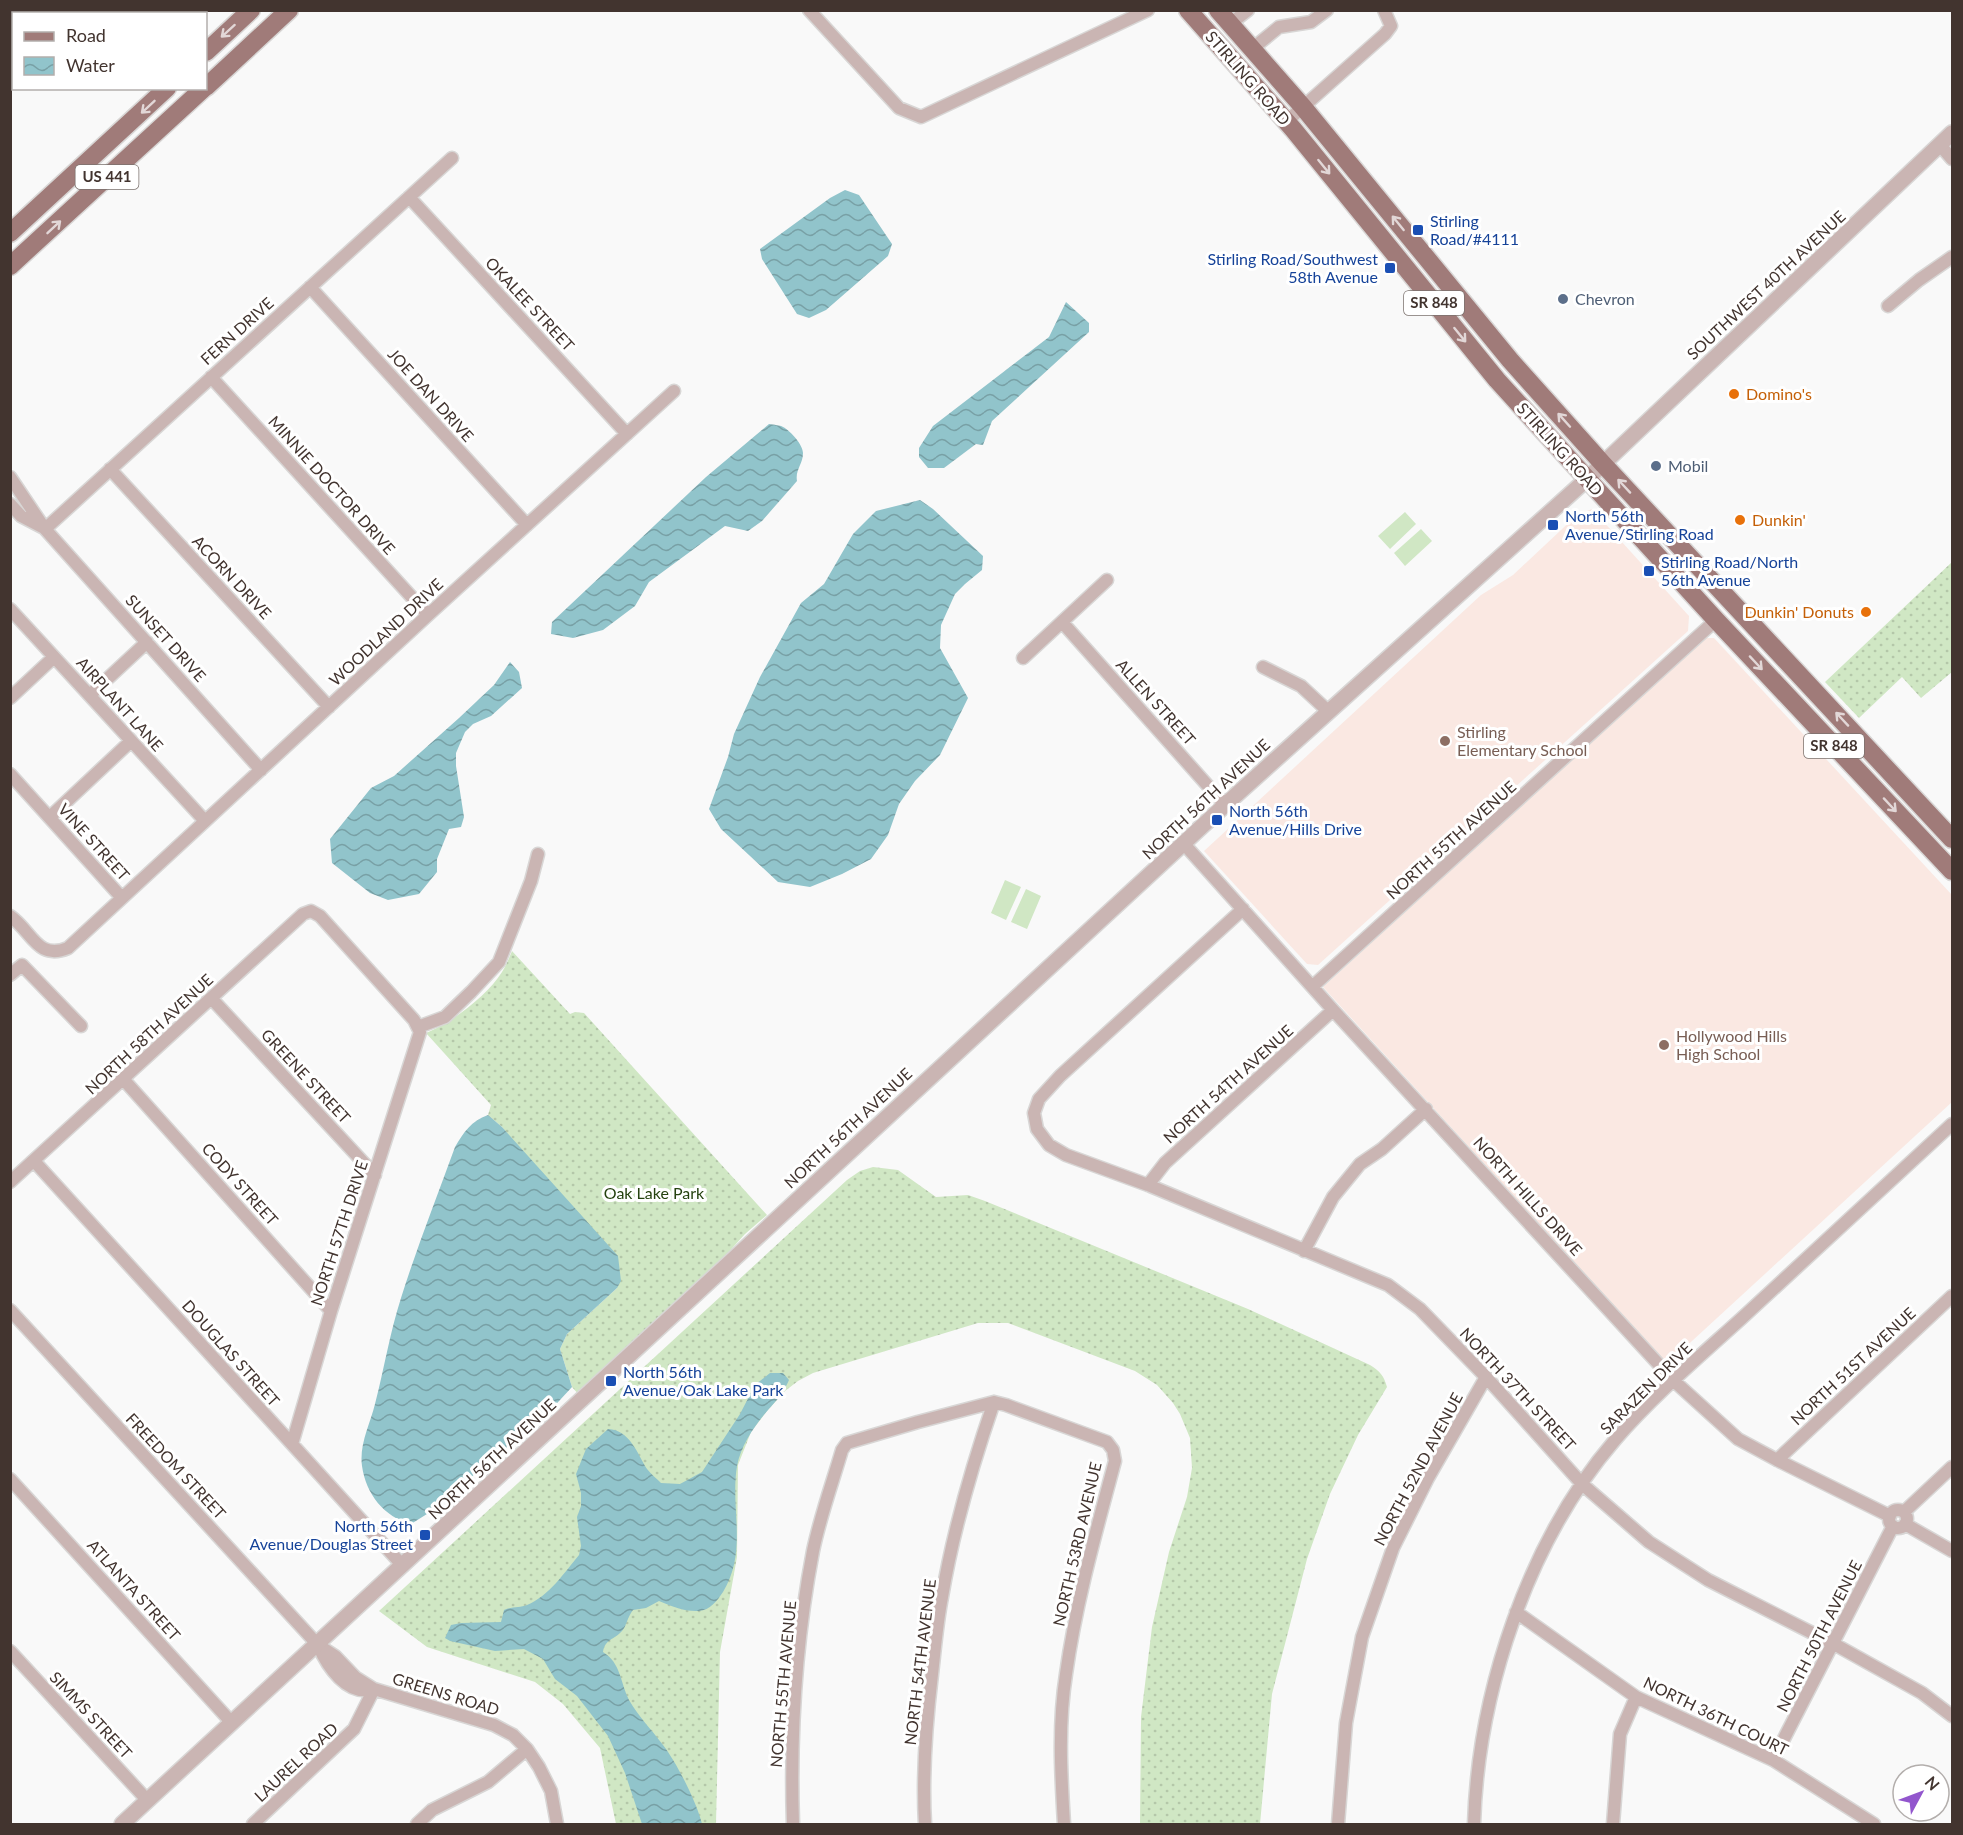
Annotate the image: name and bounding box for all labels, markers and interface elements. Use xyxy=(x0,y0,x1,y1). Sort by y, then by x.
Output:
legend xyxy=(12,12,207,90)
text: Road xyxy=(66,24,106,46)
one-way arrow xyxy=(221,24,236,38)
street label: STIRLING ROAD xyxy=(1202,27,1295,129)
text: Water xyxy=(66,54,115,76)
one-way arrow xyxy=(140,99,155,114)
one-way arrow xyxy=(1317,159,1330,175)
road number: US 441 xyxy=(76,165,138,189)
street label: SOUTHWEST 40TH AVENUE xyxy=(1683,206,1849,363)
place label: Stirling Road/#4111 xyxy=(1430,211,1519,248)
one-way arrow xyxy=(1392,215,1405,231)
one-way arrow xyxy=(46,220,61,234)
marker: Stirling Road/#4111 xyxy=(1411,223,1425,237)
place label: Stirling Road/Southwest 58th Avenue xyxy=(1208,249,1378,286)
street label: OKALEE STREET xyxy=(482,253,579,355)
marker: Stirling Road/Southwest 58th Avenue xyxy=(1383,261,1397,275)
place label: Chevron xyxy=(1575,289,1635,308)
road number: SR 848 xyxy=(1404,291,1464,315)
marker: Chevron xyxy=(1556,292,1570,306)
street label: FERN DRIVE xyxy=(196,293,277,368)
one-way arrow xyxy=(1453,327,1466,343)
street label: JOE DAN DRIVE xyxy=(385,344,478,445)
place label: Domino's xyxy=(1746,384,1812,403)
marker: Domino's xyxy=(1727,387,1741,401)
street label: STIRLING ROAD xyxy=(1514,398,1607,499)
street label: MINNIE DOCTOR DRIVE xyxy=(265,411,400,558)
one-way arrow xyxy=(1557,413,1571,428)
place label: Mobil xyxy=(1668,456,1708,475)
marker: Mobil xyxy=(1649,459,1663,473)
one-way arrow xyxy=(1617,479,1631,494)
place label: North 56th Avenue/Stirling Road xyxy=(1565,506,1714,543)
place label: Dunkin' xyxy=(1752,510,1806,529)
marker: Dunkin' xyxy=(1733,513,1747,527)
marker: North 56th Avenue/Stirling Road xyxy=(1546,518,1560,532)
street label: ACORN DRIVE xyxy=(189,531,276,622)
place label: Stirling Road/North 56th Avenue xyxy=(1661,552,1798,589)
marker: Stirling Road/North 56th Avenue xyxy=(1642,564,1656,578)
street label: WOODLAND DRIVE xyxy=(325,574,446,689)
street label: SUNSET DRIVE xyxy=(122,590,210,685)
place label: Dunkin' Donuts xyxy=(1744,602,1854,621)
marker: Dunkin' Donuts xyxy=(1859,605,1873,619)
street label: AIRPLANT LANE xyxy=(73,653,168,755)
street label: ALLEN STREET xyxy=(1113,655,1200,749)
one-way arrow xyxy=(1749,655,1764,670)
one-way arrow xyxy=(1834,711,1849,726)
place label: Stirling Elementary School xyxy=(1457,722,1587,759)
marker: Stirling Elementary School xyxy=(1438,734,1452,748)
road number: SR 848 xyxy=(1804,734,1864,758)
street label: NORTH 56TH AVENUE xyxy=(1138,735,1273,863)
street label: NORTH 55TH AVENUE xyxy=(1382,777,1519,903)
one-way arrow xyxy=(1883,797,1897,812)
street label: VINE STREET xyxy=(55,799,134,884)
place label: North 56th Avenue/Hills Drive xyxy=(1229,801,1362,838)
marker: North 56th Avenue/Hills Drive xyxy=(1210,813,1224,827)
street label: NORTH 58TH AVENUE xyxy=(81,970,216,1098)
street label: NORTH 54TH AVENUE xyxy=(1159,1021,1296,1147)
street label: GREENE STREET xyxy=(258,1025,355,1127)
place label: Hollywood Hills High School xyxy=(1676,1026,1787,1063)
marker: Hollywood Hills High School xyxy=(1657,1038,1671,1052)
street label: NORTH 56TH AVENUE xyxy=(780,1064,915,1192)
street label: NORTH HILLS DRIVE xyxy=(1470,1132,1587,1259)
street label: CODY STREET xyxy=(198,1139,283,1229)
street label: NORTH 57TH DRIVE xyxy=(306,1158,371,1308)
park label: Oak Lake Park xyxy=(604,1183,705,1202)
street label: DOUGLAS STREET xyxy=(179,1296,284,1410)
street label: NORTH 51ST AVENUE xyxy=(1786,1303,1919,1428)
street label: NORTH 37TH STREET xyxy=(1457,1323,1581,1454)
street label: SARAZEN DRIVE xyxy=(1596,1338,1696,1438)
place label: North 56th Avenue/Oak Lake Park xyxy=(623,1362,784,1399)
marker: North 56th Avenue/Oak Lake Park xyxy=(604,1374,618,1388)
street label: NORTH 52ND AVENUE xyxy=(1369,1389,1466,1548)
street label: NORTH 56TH AVENUE xyxy=(424,1395,559,1523)
street label: FREEDOM STREET xyxy=(123,1409,231,1523)
street label: NORTH 53RD AVENUE xyxy=(1048,1460,1105,1628)
place label: North 56th Avenue/Douglas Street xyxy=(250,1516,413,1553)
marker: North 56th Avenue/Douglas Street xyxy=(418,1528,432,1542)
street label: ATLANTA STREET xyxy=(84,1535,185,1644)
street label: NORTH 50TH AVENUE xyxy=(1772,1557,1865,1715)
street label: NORTH 54TH AVENUE xyxy=(900,1578,939,1746)
street label: NORTH 55TH AVENUE xyxy=(766,1600,799,1768)
street label: SIMMS STREET xyxy=(46,1667,137,1762)
street label: GREENS ROAD xyxy=(390,1668,502,1719)
street label: NORTH 36TH COURT xyxy=(1641,1672,1792,1759)
street label: LAUREL ROAD xyxy=(250,1718,341,1805)
north arrow xyxy=(1891,1763,1951,1823)
text: N xyxy=(1921,1772,1944,1794)

